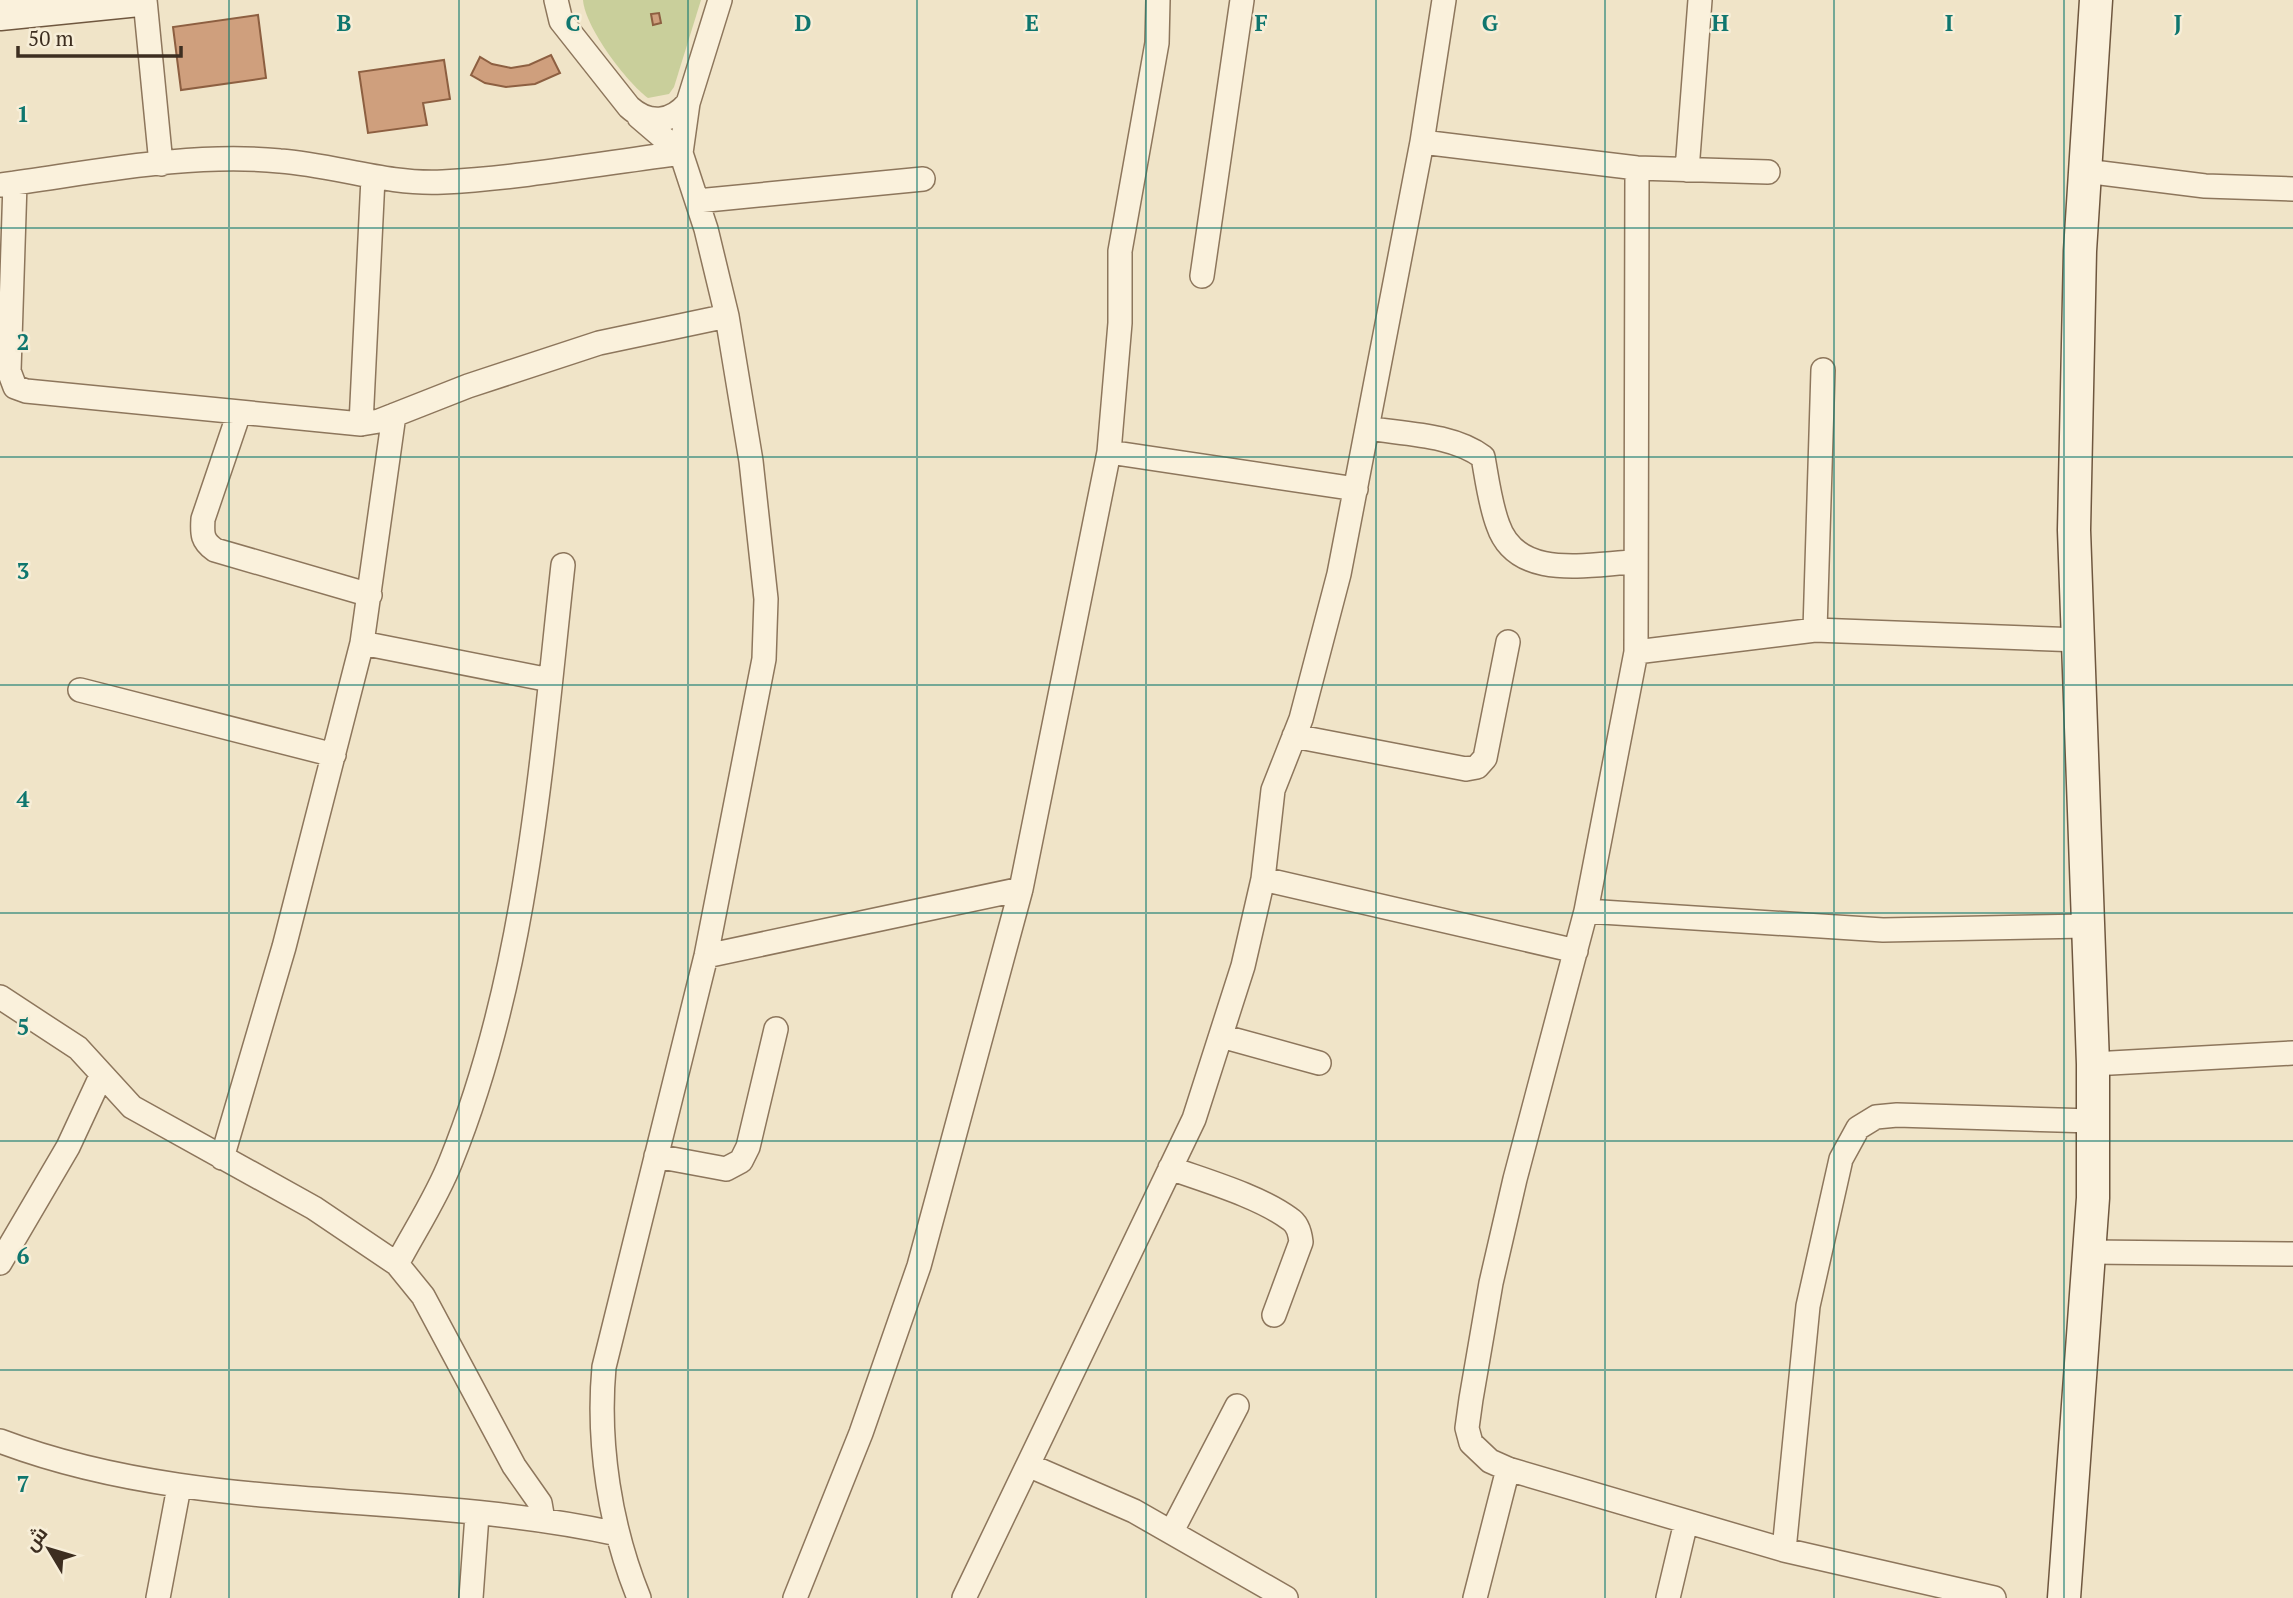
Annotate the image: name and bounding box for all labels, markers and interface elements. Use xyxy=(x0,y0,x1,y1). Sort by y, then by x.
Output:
text: B xyxy=(337,7,352,38)
text: C xyxy=(566,7,581,38)
text: D xyxy=(795,7,812,38)
text: E xyxy=(1025,7,1039,38)
text: F xyxy=(1254,7,1268,38)
text: G xyxy=(1482,7,1499,38)
text: H xyxy=(1711,7,1729,38)
text: I xyxy=(1945,7,1953,38)
text: J xyxy=(2174,7,2182,38)
scale bar xyxy=(18,14,180,58)
text: 50 m xyxy=(28,24,74,52)
text: 1 xyxy=(17,98,30,129)
text: 2 xyxy=(17,326,30,357)
text: 3 xyxy=(17,555,30,586)
text: 4 xyxy=(17,783,30,814)
text: 5 xyxy=(17,1011,30,1042)
text: 6 xyxy=(17,1240,30,1271)
text: 7 xyxy=(17,1468,30,1499)
north arrow xyxy=(14,1514,84,1584)
text: ش xyxy=(18,1521,53,1556)

